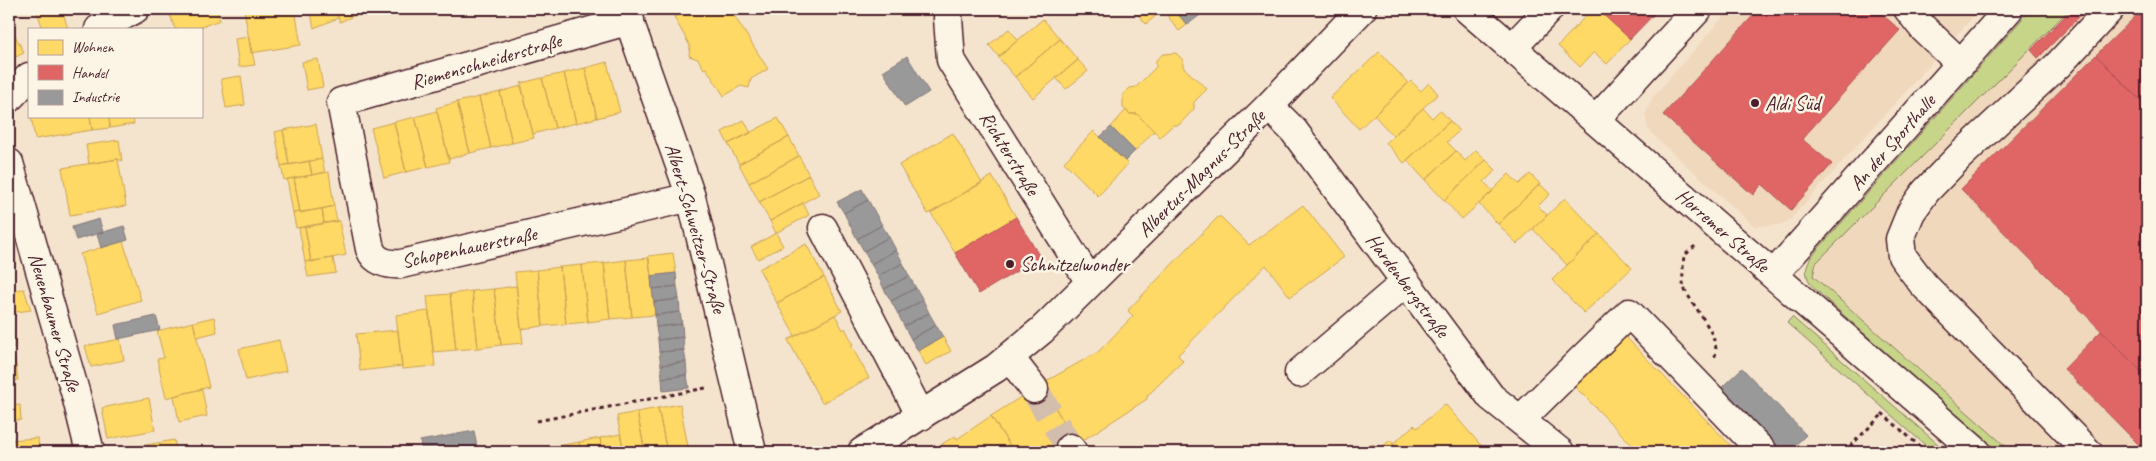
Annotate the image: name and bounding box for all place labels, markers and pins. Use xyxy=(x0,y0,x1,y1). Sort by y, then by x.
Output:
place label: Aldi Süd xyxy=(1765,91,1823,116)
marker: Aldi Süd xyxy=(1749,97,1761,109)
place label: Schnitzelwonder xyxy=(1020,252,1131,277)
marker: Schnitzelwonder xyxy=(1004,258,1016,270)

